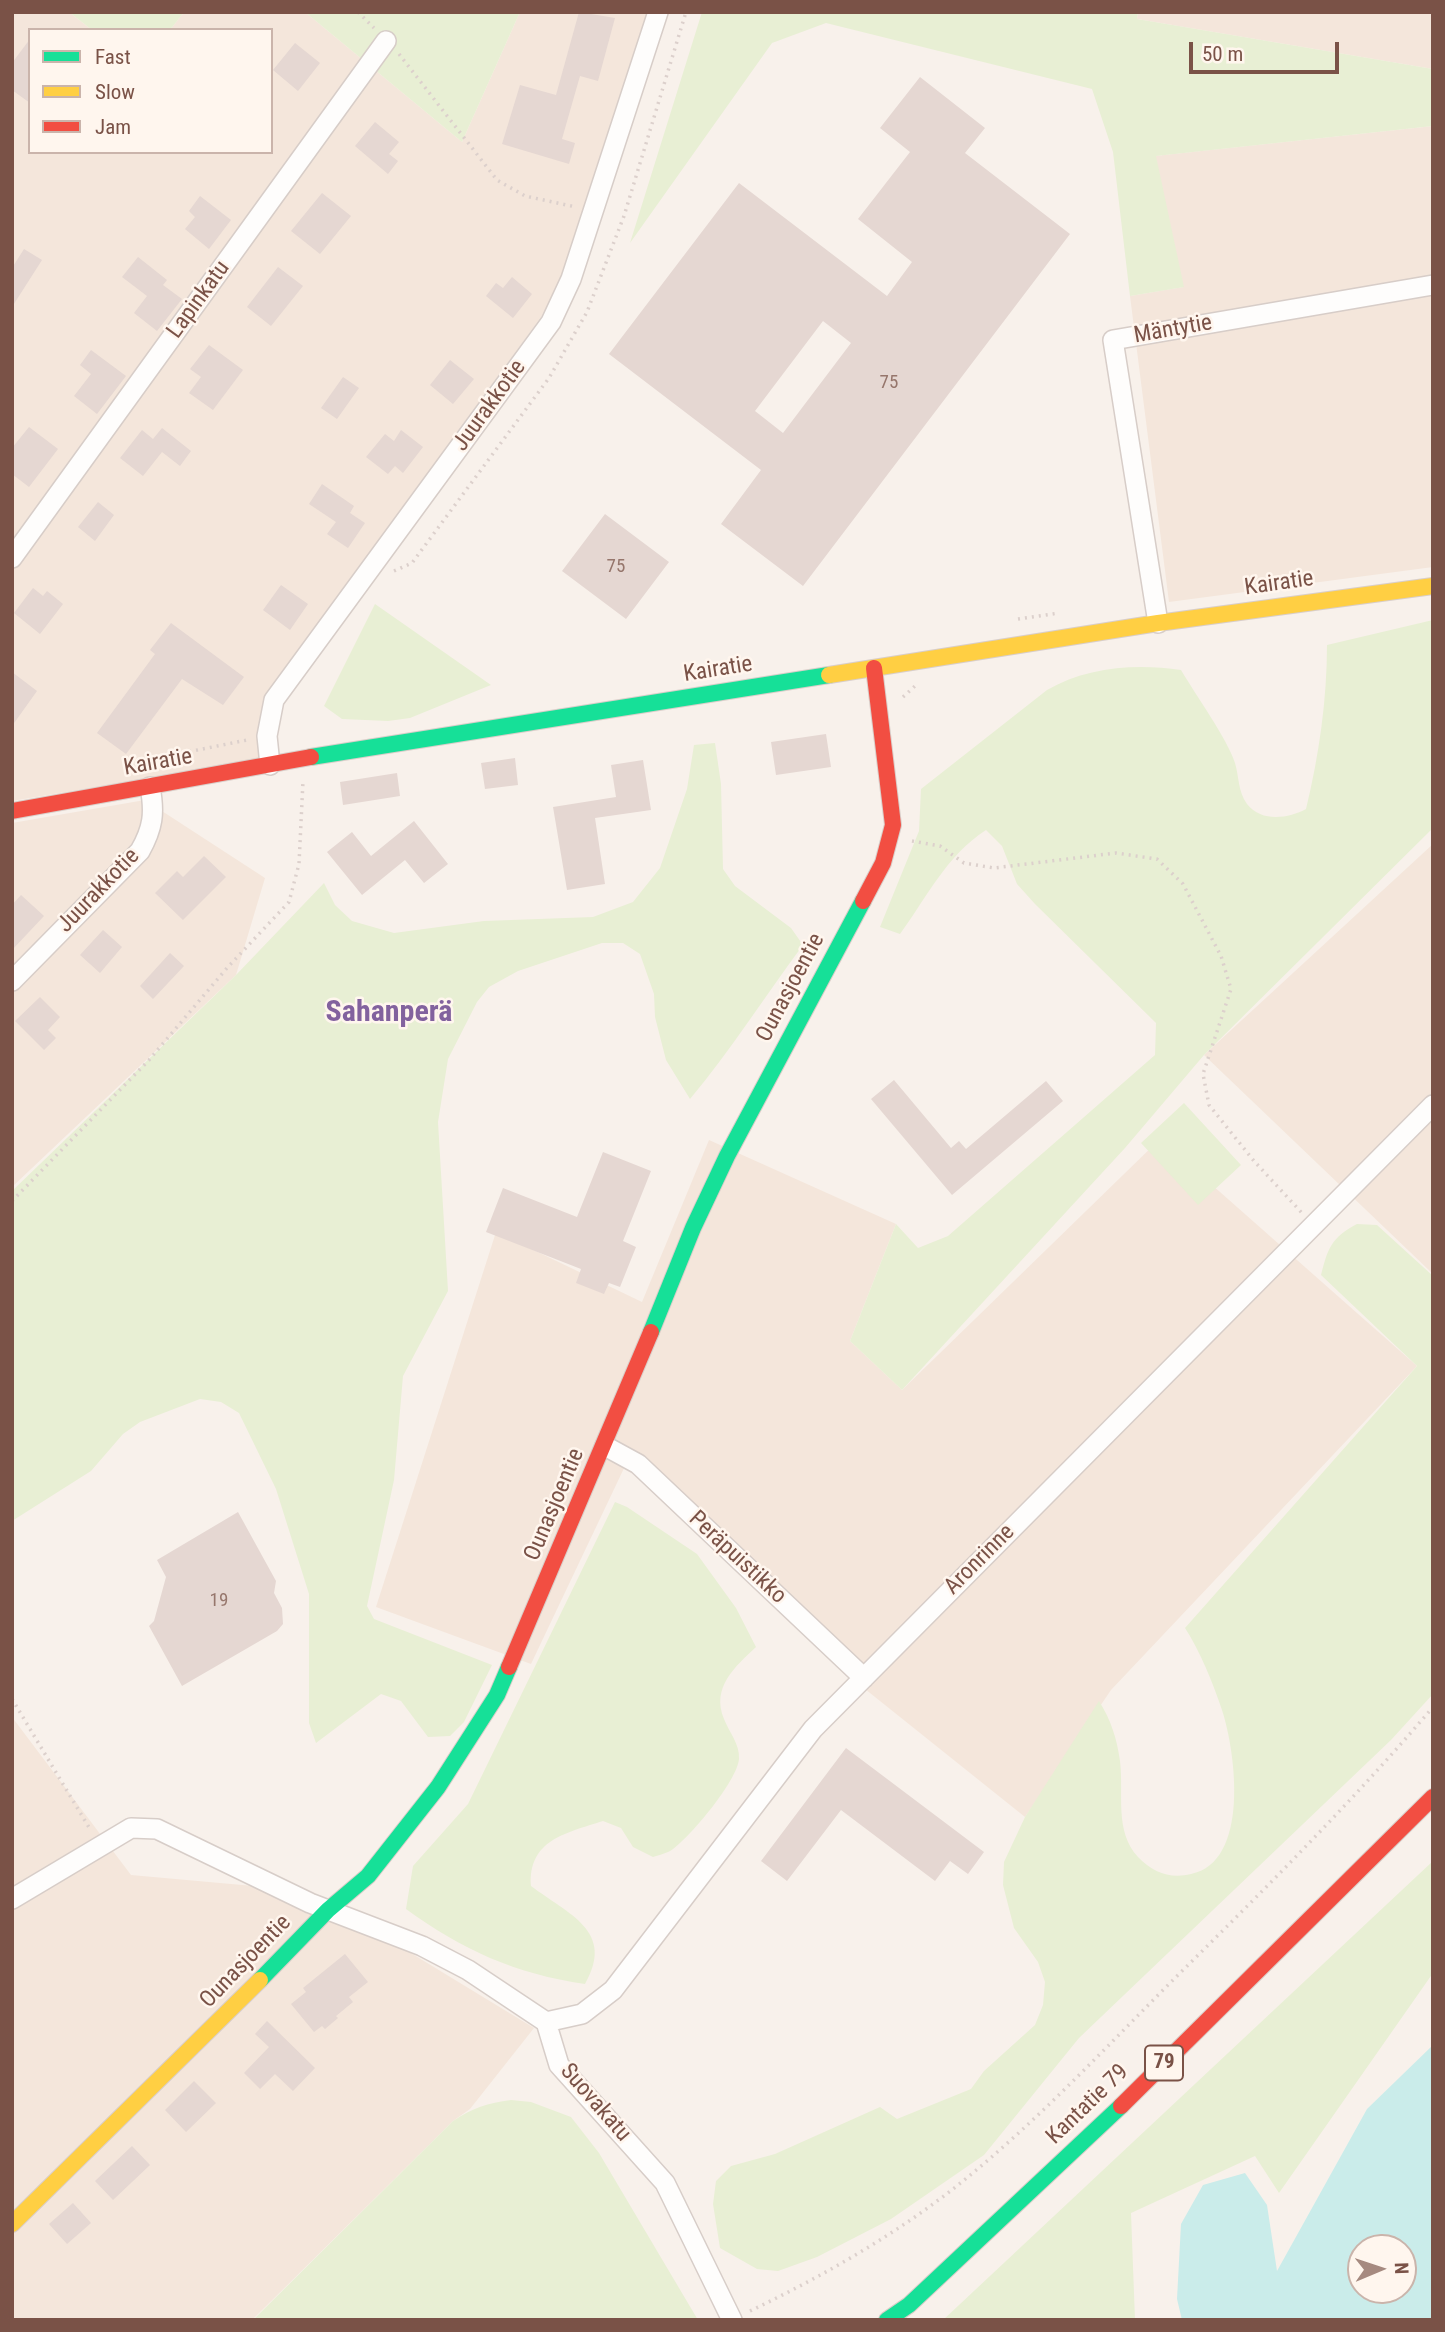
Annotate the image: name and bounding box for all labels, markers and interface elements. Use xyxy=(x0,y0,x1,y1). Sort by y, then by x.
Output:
legend xyxy=(28,28,273,154)
scale bar xyxy=(1193,28,1344,72)
text: 50 m xyxy=(1202,42,1243,66)
text: Fast xyxy=(95,45,131,69)
text: Slow xyxy=(95,80,135,104)
text: Jam xyxy=(95,115,131,139)
street label: Lapinkatu xyxy=(162,256,236,344)
street label: Mäntytie xyxy=(1132,310,1214,350)
street label: Juurakkotie xyxy=(448,355,532,457)
house number: 75 xyxy=(880,372,898,394)
house number: 75 xyxy=(607,556,625,578)
street label: Kairatie xyxy=(1243,566,1315,602)
street label: Kairatie xyxy=(682,651,754,689)
street label: Kairatie xyxy=(121,743,195,783)
street label: Juurakkotie xyxy=(52,843,146,939)
street label: Ounasjoentie xyxy=(751,929,831,1047)
district label: Sahanperä xyxy=(326,995,452,1031)
street label: Ounasjoentie xyxy=(519,1445,591,1565)
street label: Peräpuistikko xyxy=(682,1506,792,1610)
street label: Aronrinne xyxy=(939,1519,1021,1601)
house number: 19 xyxy=(210,1590,228,1612)
street label: Ounasjoentie xyxy=(195,1910,297,2014)
road number: 79 xyxy=(1145,2046,1183,2080)
street label: Suovakatu xyxy=(554,2058,636,2148)
street label: Kantatie 79 xyxy=(1041,2059,1135,2151)
north arrow xyxy=(1347,2234,1417,2304)
text: N xyxy=(1390,2262,1413,2275)

